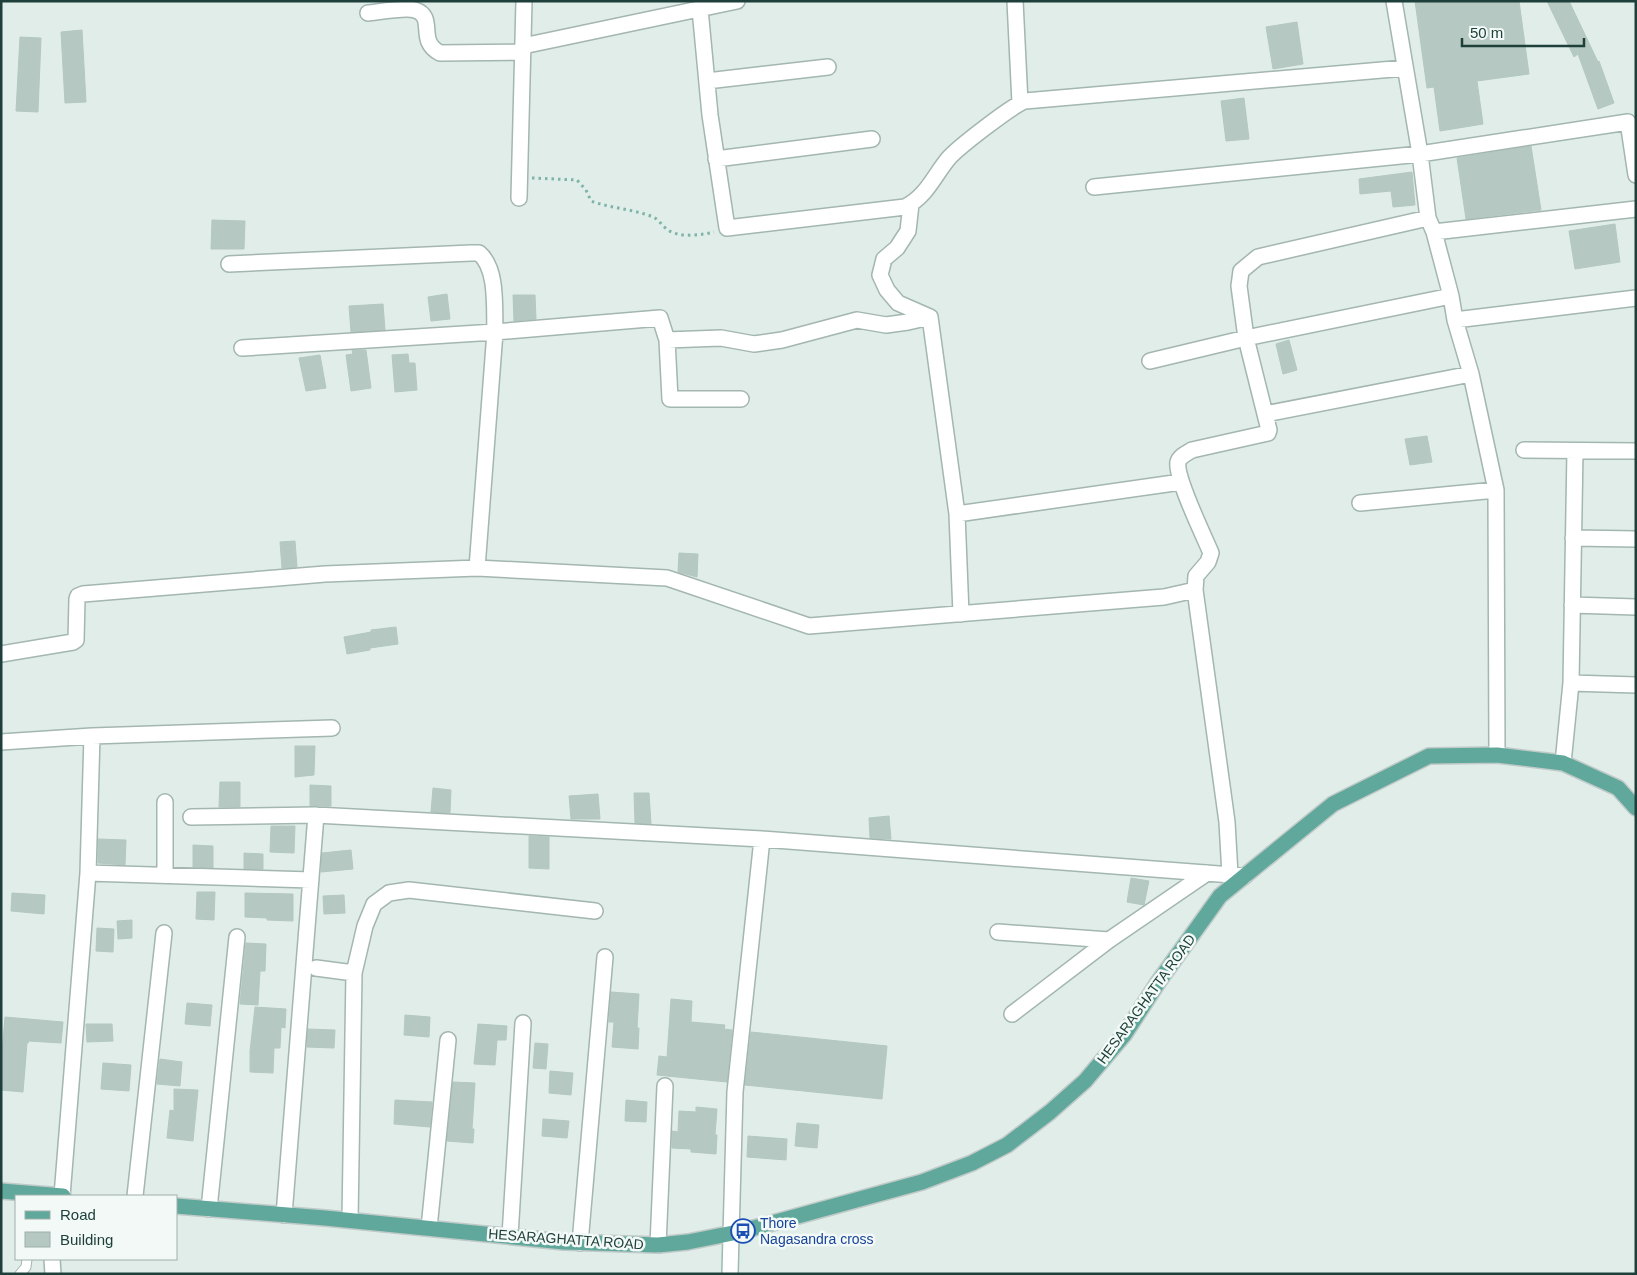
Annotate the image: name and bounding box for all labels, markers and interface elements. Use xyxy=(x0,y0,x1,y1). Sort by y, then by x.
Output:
scale bar xyxy=(1462,15,1584,47)
text: 50 m xyxy=(1470,24,1503,41)
street label: HESARAGHATTA ROAD xyxy=(1094,931,1198,1067)
legend xyxy=(15,1195,178,1260)
text: Road xyxy=(60,1206,96,1223)
place label: Thore Nagasandra cross xyxy=(760,1215,874,1247)
bus stop icon: Thore Nagasandra cross xyxy=(730,1218,756,1244)
street label: HESARAGHATTA ROAD xyxy=(488,1226,644,1252)
text: Building xyxy=(60,1231,113,1248)

